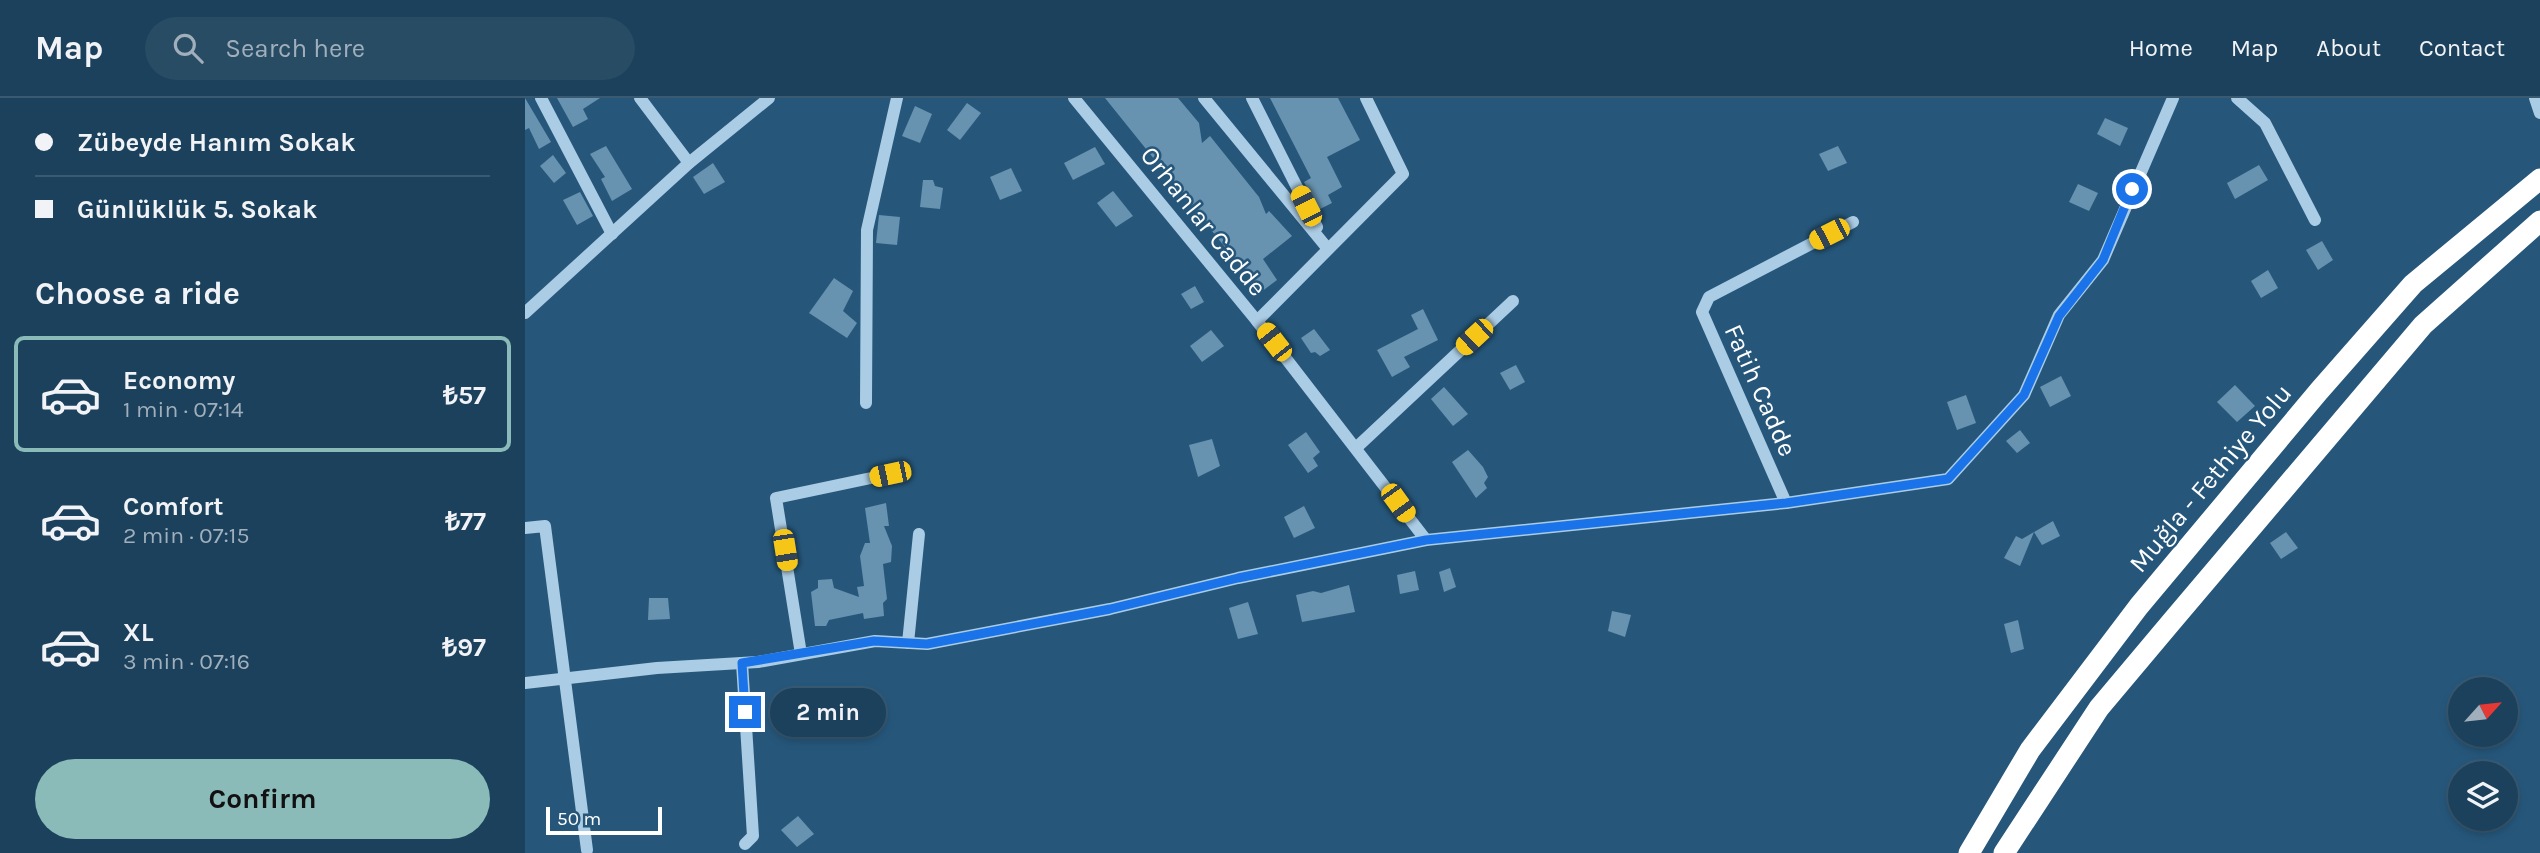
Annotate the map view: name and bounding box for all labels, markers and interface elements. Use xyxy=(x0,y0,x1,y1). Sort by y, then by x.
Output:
search box xyxy=(145,17,635,80)
text: Map xyxy=(35,29,103,67)
icon: search xyxy=(169,29,207,67)
text: Search here xyxy=(225,33,365,64)
text: Home xyxy=(2129,34,2193,62)
text: Map xyxy=(2231,34,2278,62)
text: About xyxy=(2316,34,2381,62)
text: Contact xyxy=(2419,34,2505,62)
text: Zübeyde Hanım Sokak xyxy=(77,127,356,158)
street label: Orhanlar Cadde xyxy=(1134,140,1273,302)
route start xyxy=(2116,173,2148,205)
car xyxy=(1288,183,1325,229)
text: Günlüklük 5. Sokak xyxy=(77,194,317,225)
car xyxy=(1806,215,1853,253)
text: Choose a ride xyxy=(35,275,240,312)
car xyxy=(1452,315,1497,359)
car xyxy=(1253,319,1296,365)
street label: Fatih Cadde xyxy=(1718,319,1803,461)
icon: car xyxy=(39,363,102,426)
text: Economy xyxy=(123,365,235,396)
street label: Muğla - Fethiye Yolu xyxy=(2123,378,2298,579)
text: ₺57 xyxy=(443,380,486,411)
text: 1 min · 07:14 xyxy=(123,396,244,423)
car xyxy=(868,459,913,489)
car xyxy=(1378,480,1419,526)
icon: car xyxy=(39,489,102,552)
text: Comfort xyxy=(123,491,224,522)
text: ₺77 xyxy=(445,506,486,537)
text: 2 min · 07:15 xyxy=(123,522,249,549)
car xyxy=(772,528,799,572)
icon: car xyxy=(39,615,102,678)
text: XL xyxy=(123,617,154,648)
text: ₺97 xyxy=(442,632,486,663)
text: 3 min · 07:16 xyxy=(123,648,250,675)
north arrow xyxy=(2448,677,2518,747)
map controls xyxy=(2448,677,2518,831)
callout: 2 min xyxy=(769,688,885,736)
route end xyxy=(729,696,761,728)
text: 2 min xyxy=(796,699,860,726)
button: Confirm xyxy=(35,759,490,839)
button: layers xyxy=(2448,761,2518,831)
scale bar xyxy=(546,804,661,836)
text: 50 m xyxy=(557,808,601,830)

